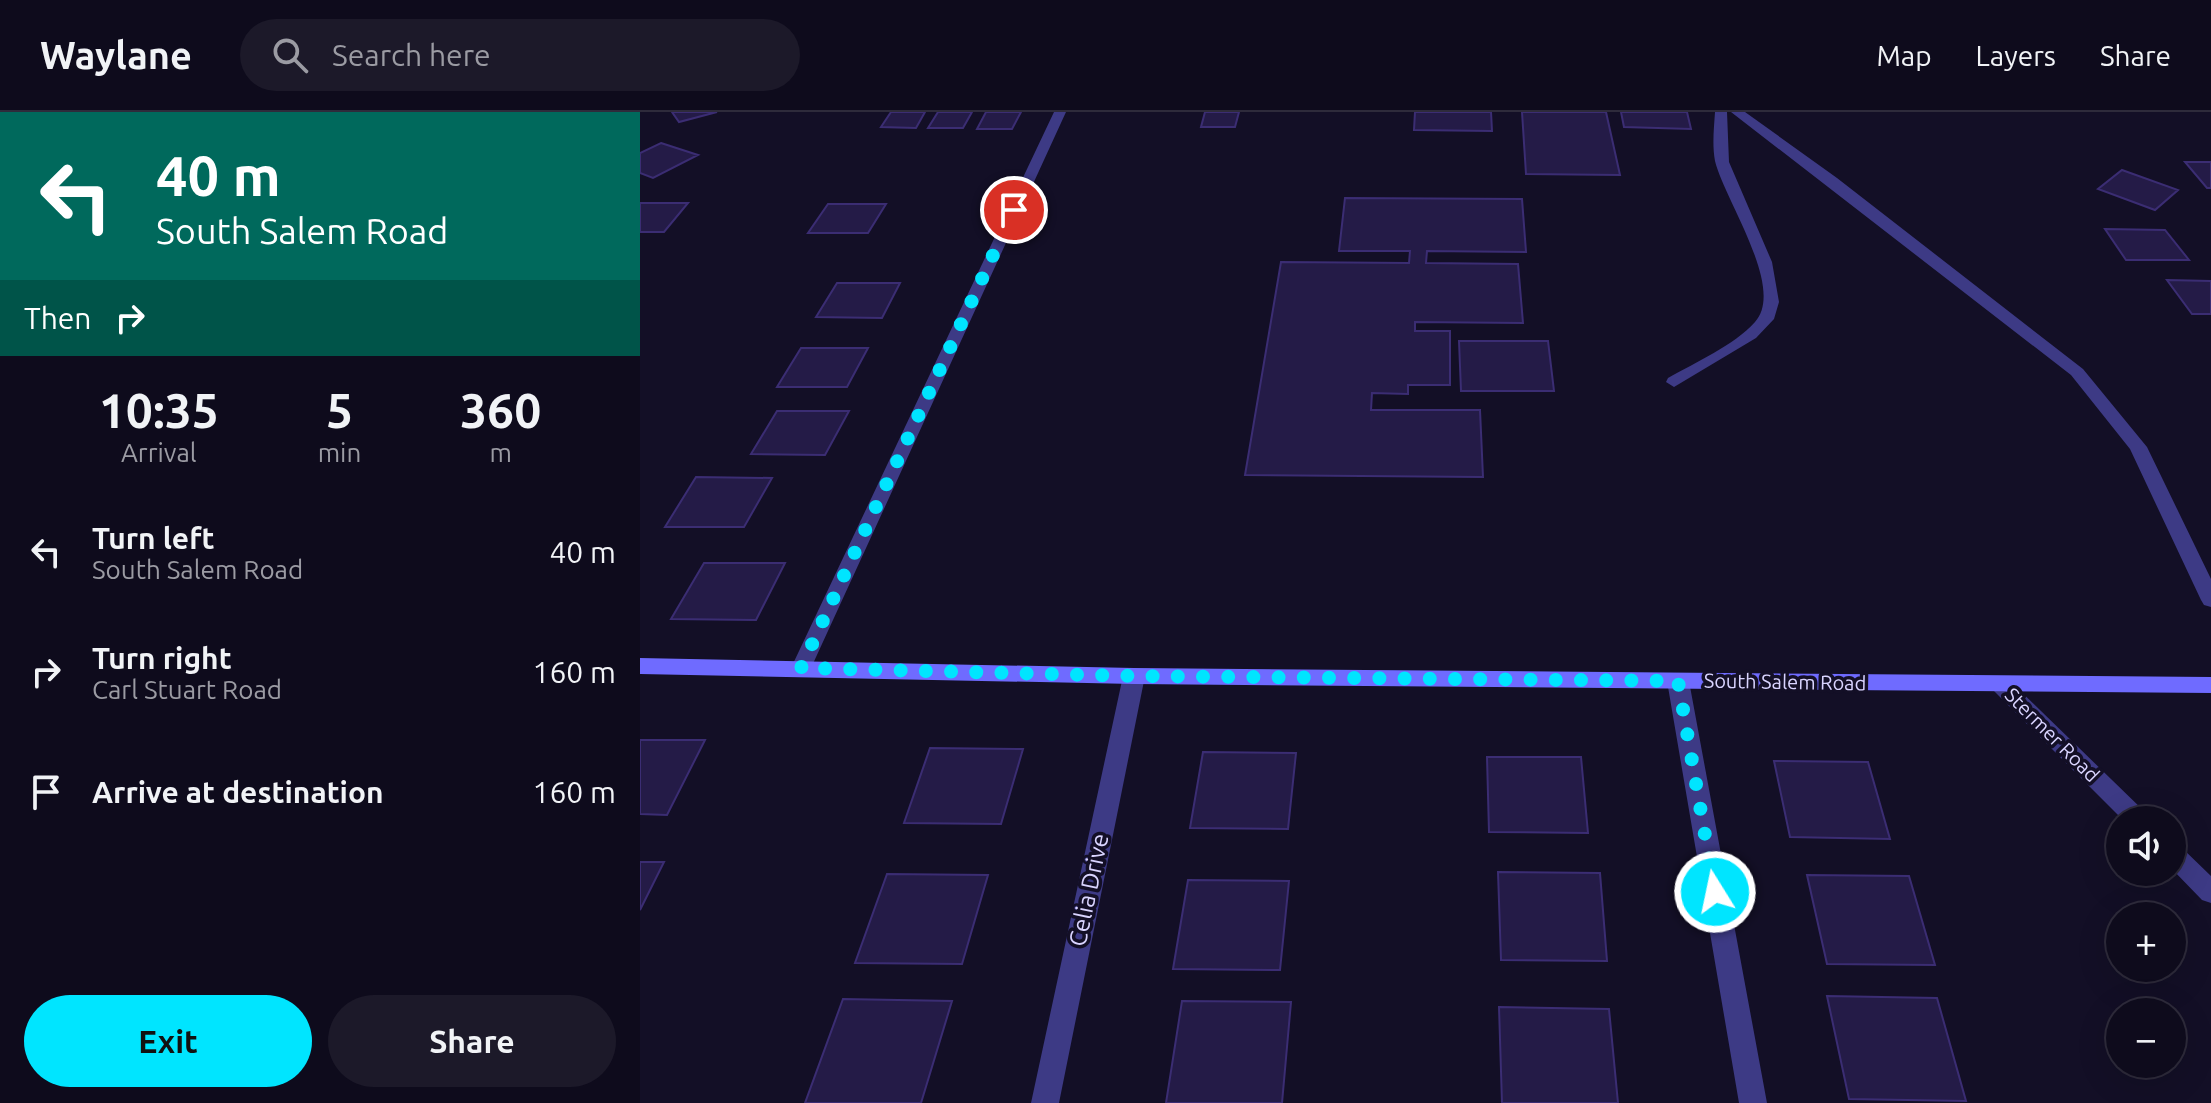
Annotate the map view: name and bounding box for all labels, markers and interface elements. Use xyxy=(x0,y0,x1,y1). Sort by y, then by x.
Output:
search box xyxy=(240,19,800,91)
icon: search xyxy=(268,33,312,77)
text: Waylane xyxy=(40,34,192,76)
text: Search here xyxy=(332,38,491,72)
text: Map xyxy=(1876,40,1932,71)
text: Layers xyxy=(1976,40,2056,71)
text: Share xyxy=(2100,40,2171,71)
icon: left xyxy=(24,144,128,248)
text: 40 m xyxy=(156,144,281,207)
pin xyxy=(980,176,1048,244)
icon: arrive xyxy=(992,188,1036,232)
text: South Salem Road xyxy=(156,210,448,251)
icon: right xyxy=(108,296,152,340)
text: Then xyxy=(24,301,92,335)
text: 10:35 xyxy=(99,383,219,437)
text: 5 xyxy=(326,383,353,437)
text: 360 xyxy=(460,383,541,437)
text: Arrival xyxy=(121,438,197,467)
text: min xyxy=(318,438,361,467)
text: m xyxy=(489,438,512,467)
text: Turn left xyxy=(92,521,214,555)
icon: left xyxy=(24,530,68,574)
text: 40 m xyxy=(549,535,616,569)
text: South Salem Road xyxy=(92,555,303,584)
text: Turn right xyxy=(92,641,232,675)
icon: right xyxy=(24,650,68,694)
text: 160 m xyxy=(532,655,616,689)
street label: South Salem Road xyxy=(1704,669,1866,694)
text: Carl Stuart Road xyxy=(92,675,282,704)
street label: Stermer Road xyxy=(2001,683,2104,786)
icon: arrive xyxy=(24,770,68,814)
text: Arrive at destination xyxy=(92,775,384,809)
text: 160 m xyxy=(532,775,616,809)
map controls xyxy=(2106,806,2186,1078)
button: sound xyxy=(2106,806,2186,886)
street label: Celia Drive xyxy=(1063,831,1114,949)
position arrow xyxy=(1673,850,1757,934)
button: + xyxy=(2106,902,2186,982)
button: Exit xyxy=(24,995,312,1087)
button: Share xyxy=(328,995,616,1087)
button: − xyxy=(2106,998,2186,1078)

